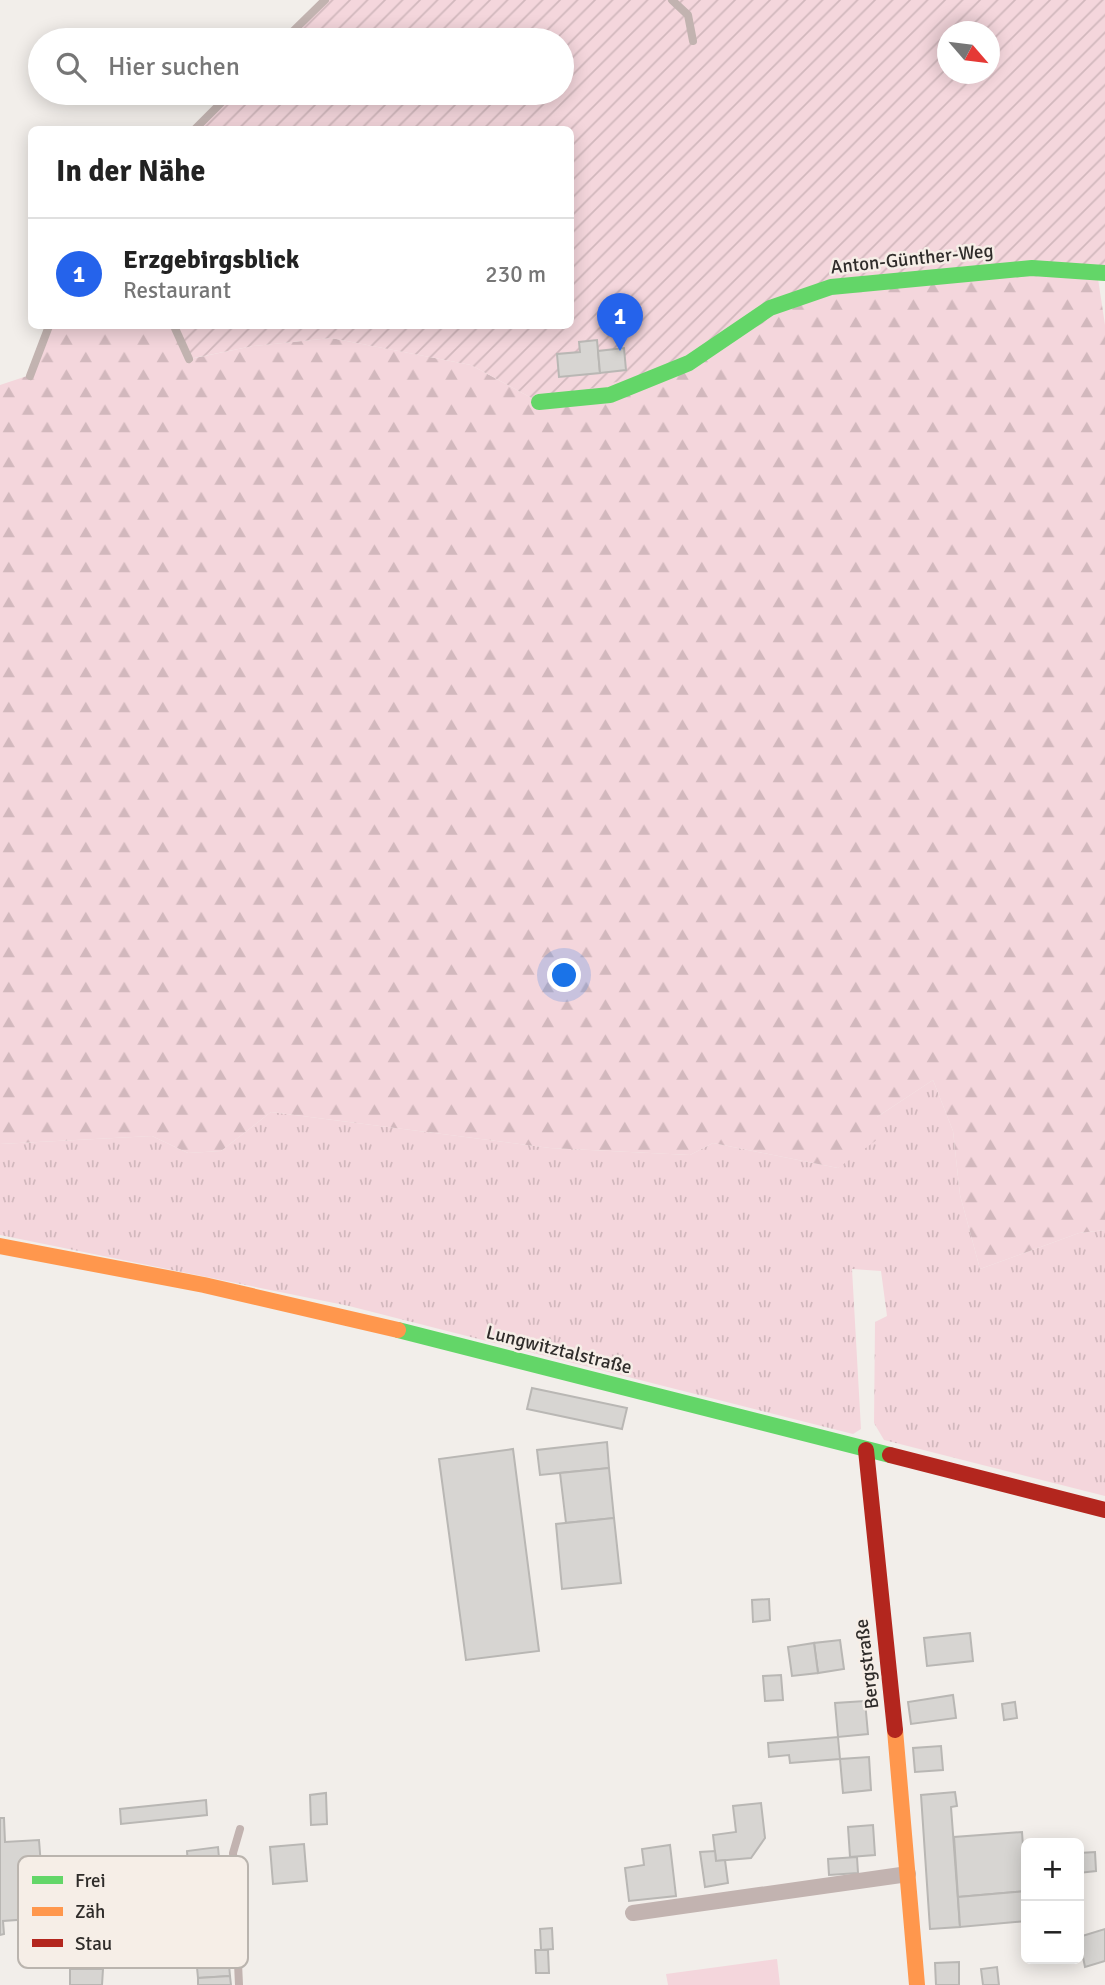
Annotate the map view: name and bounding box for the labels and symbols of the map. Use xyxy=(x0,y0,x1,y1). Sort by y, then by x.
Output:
north arrow xyxy=(937,21,1000,84)
street label: Anton-Günther-Weg xyxy=(829,239,995,279)
pin: 1 xyxy=(597,293,643,351)
your location xyxy=(547,958,581,992)
street label: Lungwitztalstraße xyxy=(484,1320,634,1380)
street label: Bergstraße xyxy=(850,1618,884,1710)
legend xyxy=(18,1856,248,1968)
text: Frei xyxy=(75,1869,106,1893)
text: Zäh xyxy=(75,1900,105,1924)
text: Stau xyxy=(75,1932,112,1956)

